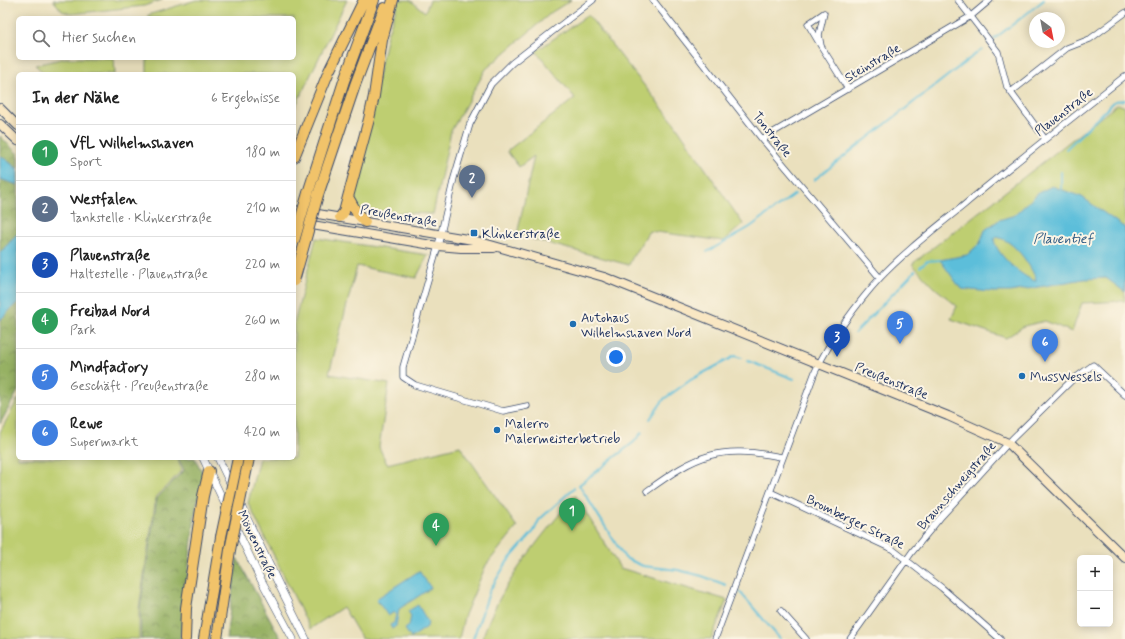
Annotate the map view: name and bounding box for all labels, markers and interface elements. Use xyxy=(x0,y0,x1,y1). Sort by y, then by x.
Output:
north arrow xyxy=(1029,12,1065,48)
search box xyxy=(16,16,296,60)
icon: search xyxy=(30,27,52,49)
text: Hier suchen xyxy=(62,28,136,48)
street label: Steinstraße xyxy=(842,40,904,87)
street label: Plauenstraße xyxy=(1031,84,1097,140)
text: In der Nähe xyxy=(32,87,120,109)
text: 6 Ergebnisse xyxy=(211,90,280,107)
street label: Tonstraße xyxy=(748,109,795,161)
text: VfL Wilhelmshaven xyxy=(70,134,194,154)
text: 1 xyxy=(42,144,48,161)
text: 180 m xyxy=(245,144,280,161)
text: Sport xyxy=(70,154,102,171)
pin: 2 xyxy=(459,165,485,198)
text: Westfalen xyxy=(70,190,138,210)
text: 2 xyxy=(42,200,48,217)
text: 210 m xyxy=(246,200,280,217)
street label: Preußenstraße xyxy=(359,201,439,232)
text: Tankstelle · Klinkerstraße xyxy=(70,210,212,227)
place label: Klinkerstraße xyxy=(482,226,560,243)
marker: Klinkerstraße xyxy=(469,228,479,238)
water label: Plauentief xyxy=(1033,230,1095,248)
text: Plauenstraße xyxy=(70,246,150,266)
text: 3 xyxy=(42,256,48,273)
text: 220 m xyxy=(245,256,280,273)
text: Haltestelle · Plauenstraße xyxy=(70,266,208,283)
text: Freibad Nord xyxy=(70,302,150,322)
place label: Autohaus Wilhelmshaven Nord xyxy=(581,310,691,342)
pin: 5 xyxy=(887,311,913,344)
text: 4 xyxy=(41,312,49,329)
text: 260 m xyxy=(245,312,280,329)
marker: Autohaus Wilhelmshaven Nord xyxy=(568,319,578,329)
text: Park xyxy=(70,322,96,339)
pin: 3 xyxy=(824,324,850,357)
pin: 6 xyxy=(1032,329,1058,362)
your location xyxy=(606,347,626,367)
text: Mindfactory xyxy=(70,358,148,378)
street label: Preußenstraße xyxy=(852,359,931,404)
text: 5 xyxy=(41,368,49,385)
text: 280 m xyxy=(245,368,280,385)
place label: MussWessels xyxy=(1030,369,1102,386)
marker: MussWessels xyxy=(1017,371,1027,381)
text: Geschäft · Preußenstraße xyxy=(70,378,209,395)
text: Rewe xyxy=(70,414,103,434)
place label: Malerro Malermeisterbetrieb xyxy=(505,416,620,448)
text: 6 xyxy=(42,424,48,441)
text: 420 m xyxy=(244,424,280,441)
marker: Malerro Malermeisterbetrieb xyxy=(492,425,502,435)
text: Supermarkt xyxy=(70,434,138,451)
street label: Braunschweigstraße xyxy=(914,438,1000,534)
street label: Bromberger Straße xyxy=(802,491,907,555)
pin: 1 xyxy=(559,498,585,531)
street label: Möwenstraße xyxy=(233,508,281,582)
pin: 4 xyxy=(423,513,449,546)
map controls xyxy=(1077,555,1113,627)
button: + xyxy=(1077,555,1113,591)
button: − xyxy=(1077,591,1113,627)

